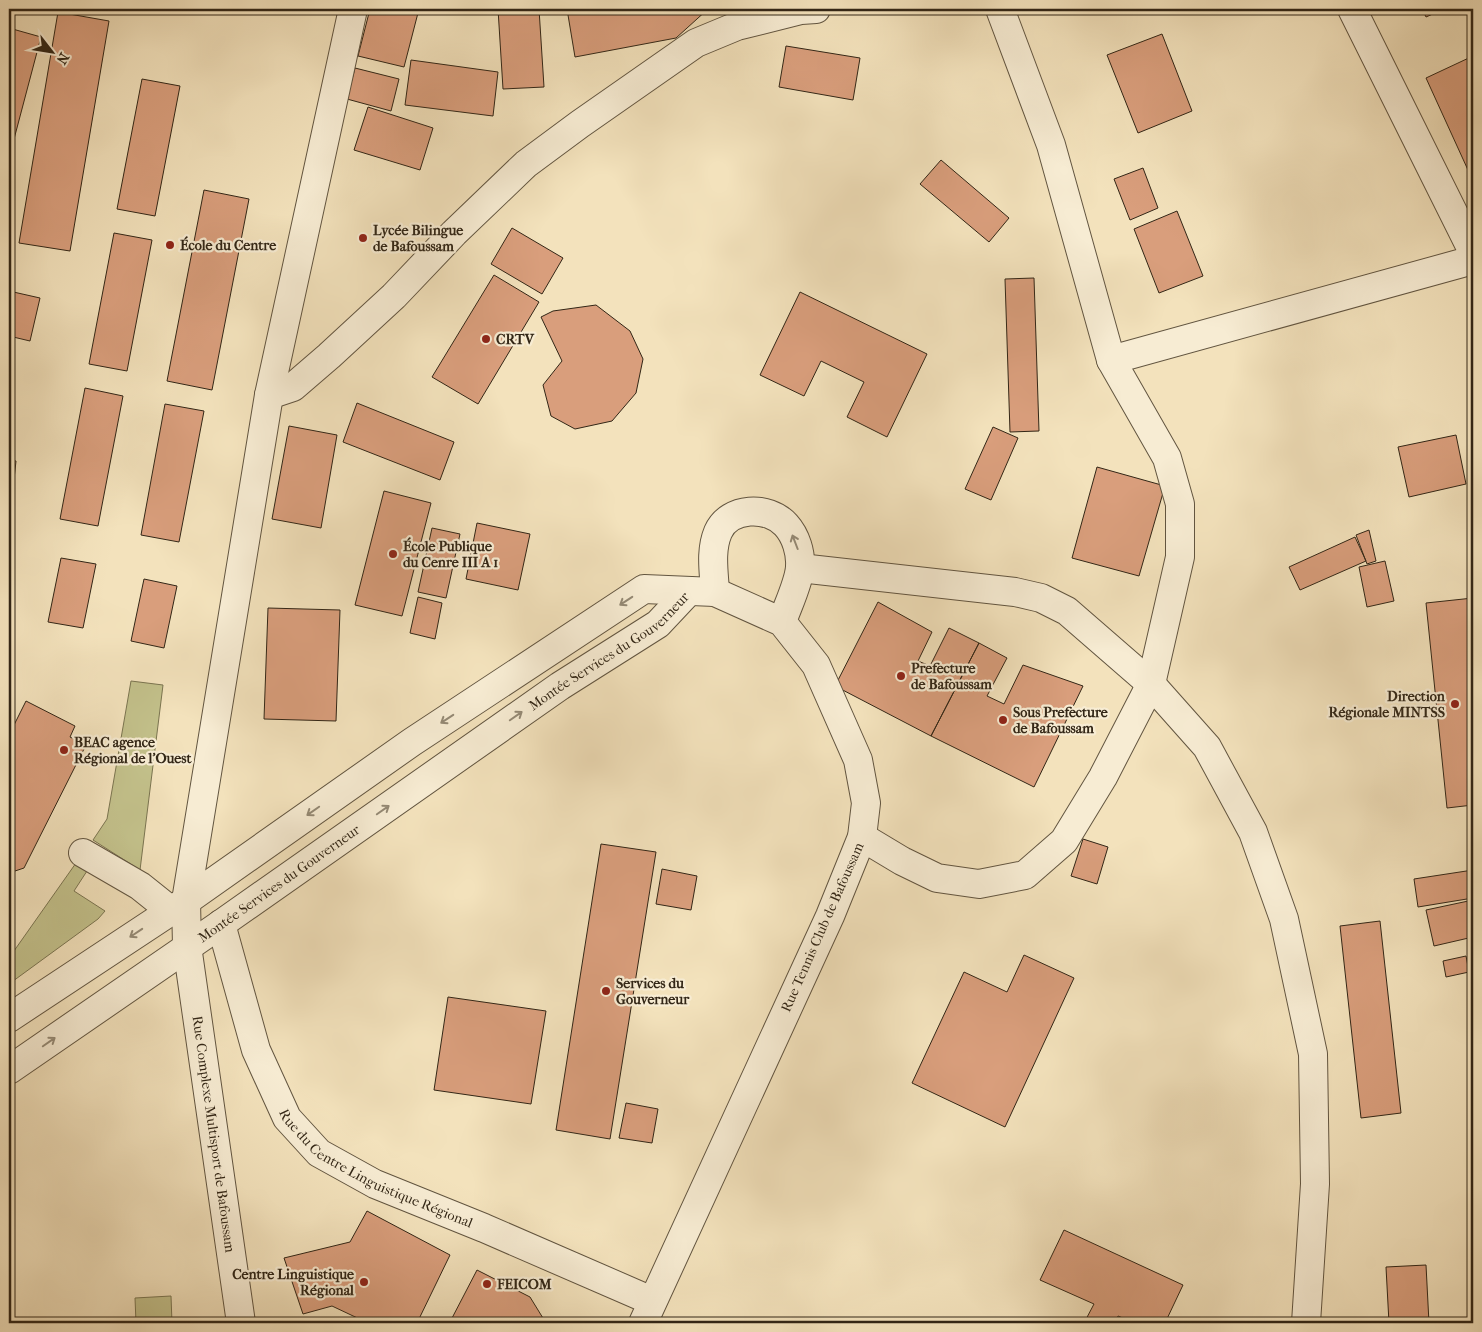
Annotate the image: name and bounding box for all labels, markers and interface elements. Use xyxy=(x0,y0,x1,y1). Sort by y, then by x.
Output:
north arrow xyxy=(28,28,78,78)
text: N xyxy=(52,50,73,68)
place label: Lycée Bilingue de Bafoussam xyxy=(373,222,463,255)
marker: Lycée Bilingue de Bafoussam xyxy=(357,232,369,244)
place label: École du Centre xyxy=(180,236,276,254)
marker: École du Centre xyxy=(164,239,176,251)
place label: CRTV xyxy=(496,331,535,348)
marker: CRTV xyxy=(480,333,492,345)
one-way arrow xyxy=(790,535,799,550)
place label: École Publique du Cenre III A 1 xyxy=(403,537,498,571)
marker: École Publique du Cenre III A 1 xyxy=(387,548,399,560)
street label: Montée Services du Gouverneur xyxy=(526,588,693,714)
one-way arrow xyxy=(620,596,634,606)
place label: Prefecture de Bafoussam xyxy=(911,660,992,693)
marker: Prefecture de Bafoussam xyxy=(895,670,907,682)
place label: Direction Régionale MINTSS xyxy=(1328,688,1446,721)
marker: Direction Régionale MINTSS xyxy=(1449,698,1461,710)
place label: Sous Prefecture de Bafoussam xyxy=(1013,704,1108,737)
one-way arrow xyxy=(509,711,523,721)
one-way arrow xyxy=(440,714,454,724)
marker: Sous Prefecture de Bafoussam xyxy=(997,714,1009,726)
place label: BEAC agence Régional de l'Ouest xyxy=(74,734,192,767)
marker: BEAC agence Régional de l'Ouest xyxy=(58,744,70,756)
one-way arrow xyxy=(376,805,390,815)
one-way arrow xyxy=(306,806,320,816)
street label: Montée Services du Gouverneur xyxy=(195,821,363,946)
street label: Rue Tennis Club de Bafoussam xyxy=(777,840,868,1015)
one-way arrow xyxy=(129,928,143,938)
place label: Services du Gouverneur xyxy=(616,975,690,1008)
marker: Services du Gouverneur xyxy=(600,985,612,997)
street label: Rue Complexe Multisport de Bafoussam xyxy=(188,1015,239,1254)
one-way arrow xyxy=(42,1037,56,1047)
street label: Rue du Centre Linguistique Régional xyxy=(275,1106,475,1232)
place label: Centre Linguistique Régional xyxy=(232,1266,354,1299)
marker: Centre Linguistique Régional xyxy=(358,1276,370,1288)
place label: FEICOM xyxy=(496,1276,552,1293)
marker: FEICOM xyxy=(481,1278,493,1290)

